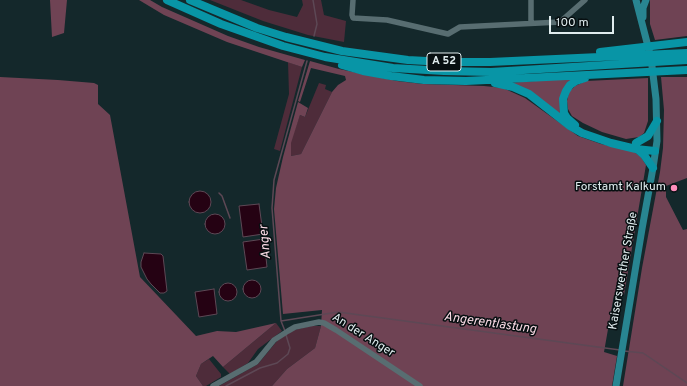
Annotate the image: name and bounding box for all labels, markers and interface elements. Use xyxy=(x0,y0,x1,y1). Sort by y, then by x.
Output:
scale bar xyxy=(551,8,616,34)
text: 100 m xyxy=(556,15,589,31)
road number: A 52 xyxy=(427,53,461,71)
place label: Forstamt Kalkum xyxy=(575,181,666,195)
marker: Forstamt Kalkum xyxy=(669,183,679,193)
street label: Kaiserswerther Straße xyxy=(607,211,641,331)
water label: Anger xyxy=(257,224,275,260)
water label: Angerentlastung xyxy=(443,310,537,338)
street label: An der Anger xyxy=(329,311,397,361)

